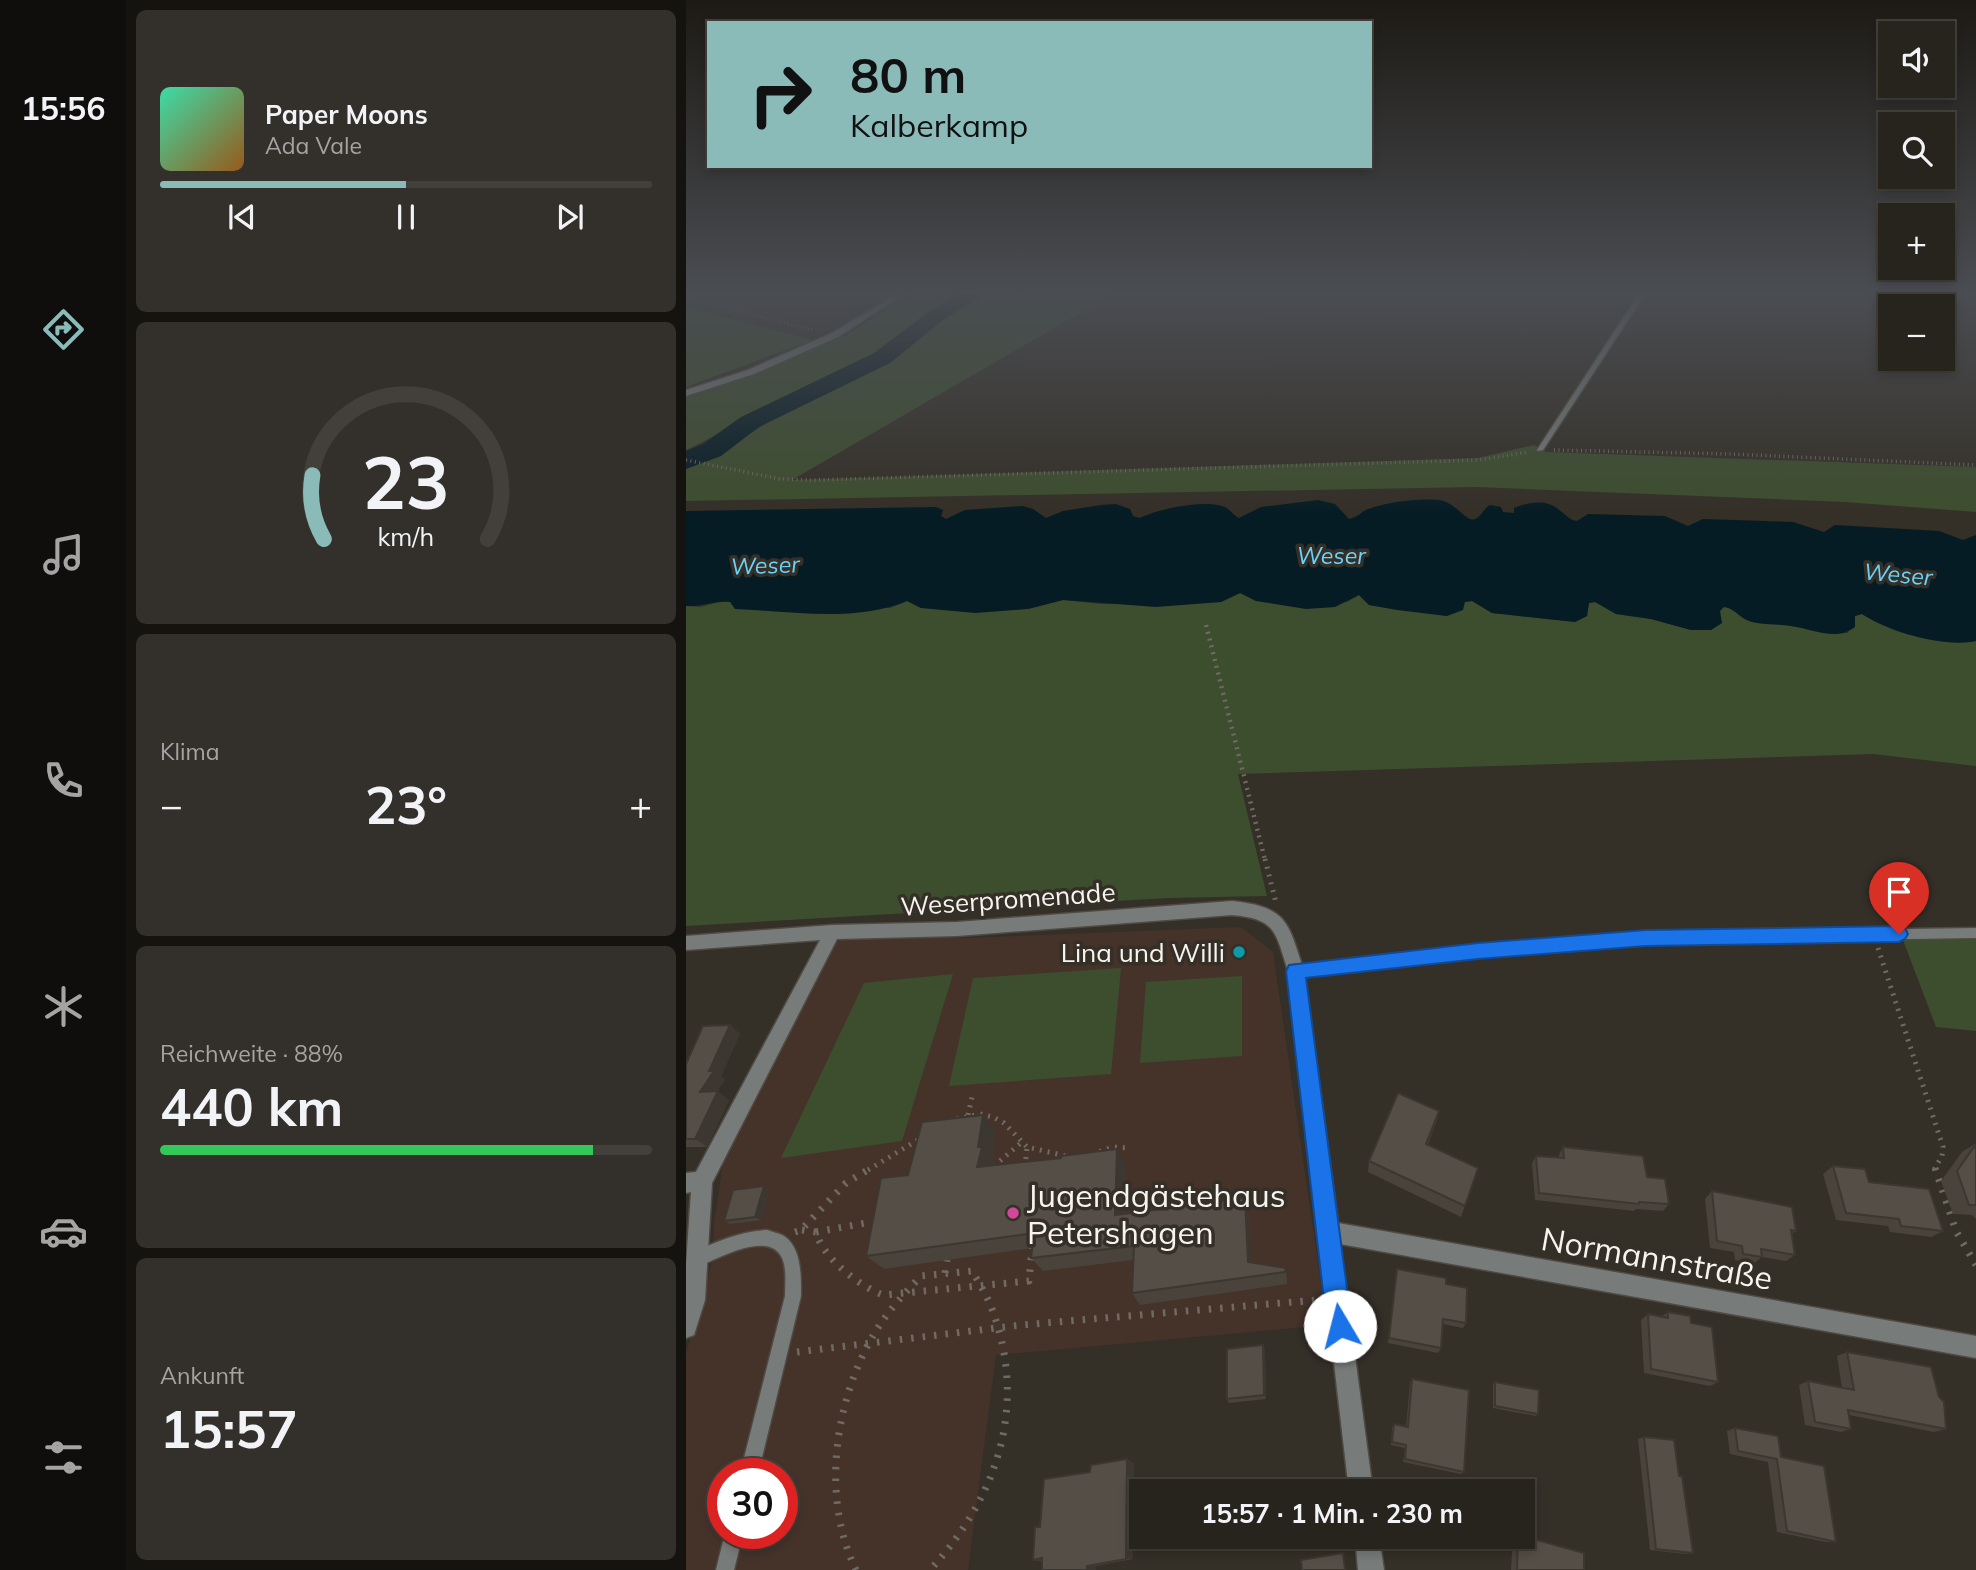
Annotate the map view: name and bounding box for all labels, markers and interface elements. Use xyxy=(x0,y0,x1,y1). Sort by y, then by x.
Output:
map controls xyxy=(1878,21,1955,371)
button: sound xyxy=(1878,21,1955,98)
text: 80 m xyxy=(850,44,966,105)
icon: right xyxy=(735,49,826,140)
text: 15:56 xyxy=(21,88,105,128)
text: Paper Moons xyxy=(265,98,428,131)
text: Kalberkamp xyxy=(850,105,1028,145)
button: search xyxy=(1878,112,1955,189)
text: Ada Vale xyxy=(265,131,362,160)
icon: previous xyxy=(223,198,261,236)
icon: pause xyxy=(387,198,425,236)
icon: next xyxy=(551,198,589,236)
button: + xyxy=(1878,203,1955,280)
button: − xyxy=(1878,294,1955,371)
icon: directions xyxy=(39,305,88,354)
text: 23 xyxy=(362,436,450,527)
text: km/h xyxy=(378,521,434,552)
icon: music xyxy=(39,530,88,579)
water label: Weser xyxy=(1296,541,1367,570)
water label: Weser xyxy=(730,549,802,581)
water label: Weser xyxy=(1862,557,1935,592)
text: Klima xyxy=(160,737,220,766)
icon: phone xyxy=(39,756,88,805)
text: 23° xyxy=(365,772,447,837)
text: − xyxy=(160,781,183,829)
text: + xyxy=(629,781,652,829)
pin xyxy=(1869,862,1929,934)
icon: arrive xyxy=(1880,873,1918,911)
street label: Weserpromenade xyxy=(899,875,1117,923)
place label: Lina und Willi xyxy=(1061,936,1225,969)
marker: Lina und Willi xyxy=(1231,944,1247,960)
icon: climate xyxy=(39,982,88,1031)
text: Reichweite · 88% xyxy=(160,1039,343,1068)
text: 440 km xyxy=(160,1074,343,1139)
place label: Jugendgästehaus Petershagen xyxy=(1027,1175,1286,1252)
marker: Jugendgästehaus Petershagen xyxy=(1005,1205,1021,1221)
icon: car xyxy=(39,1207,88,1256)
street label: Normannstraße xyxy=(1538,1218,1776,1298)
position arrow xyxy=(1303,1289,1377,1363)
text: Ankunft xyxy=(160,1361,244,1390)
text: 15:57 xyxy=(160,1396,298,1461)
icon: filters xyxy=(39,1433,88,1482)
speed limit sign: 30 xyxy=(707,1458,798,1549)
text: 15:57 · 1 Min. · 230 m xyxy=(1201,1497,1463,1530)

